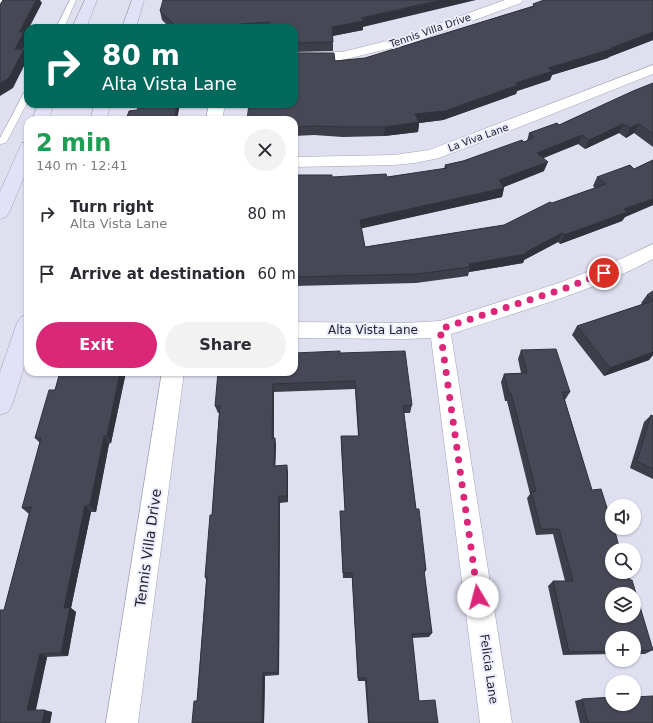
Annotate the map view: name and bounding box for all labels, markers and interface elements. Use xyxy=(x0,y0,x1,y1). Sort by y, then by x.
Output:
street label: Tennis Villa Drive xyxy=(387,11,472,50)
text: 80 m xyxy=(102,39,180,72)
icon: right xyxy=(36,40,88,92)
text: Alta Vista Lane xyxy=(102,73,237,94)
street label: La Viva Lane xyxy=(446,121,510,154)
text: 2 min xyxy=(36,129,111,157)
button: close xyxy=(244,129,286,171)
text: 140 m · 12:41 xyxy=(36,158,127,173)
text: Turn right xyxy=(70,198,154,216)
icon: right xyxy=(36,203,58,225)
text: 80 m xyxy=(248,205,286,223)
text: Alta Vista Lane xyxy=(70,216,167,231)
pin xyxy=(587,256,621,290)
icon: arrive xyxy=(593,262,615,284)
icon: arrive xyxy=(36,263,58,285)
text: Arrive at destination xyxy=(70,265,245,283)
text: 60 m xyxy=(257,265,296,283)
button: Exit xyxy=(36,322,157,368)
button: Share xyxy=(165,322,286,368)
street label: Alta Vista Lane xyxy=(328,323,418,337)
street label: Tennis Villa Drive xyxy=(132,488,164,609)
map controls xyxy=(605,499,641,711)
button: sound xyxy=(605,499,641,535)
button: search xyxy=(605,543,641,579)
position arrow xyxy=(457,576,499,618)
button: layers xyxy=(605,587,641,623)
button: + xyxy=(605,631,641,667)
street label: Felicia Lane xyxy=(477,633,501,705)
button: − xyxy=(605,675,641,711)

